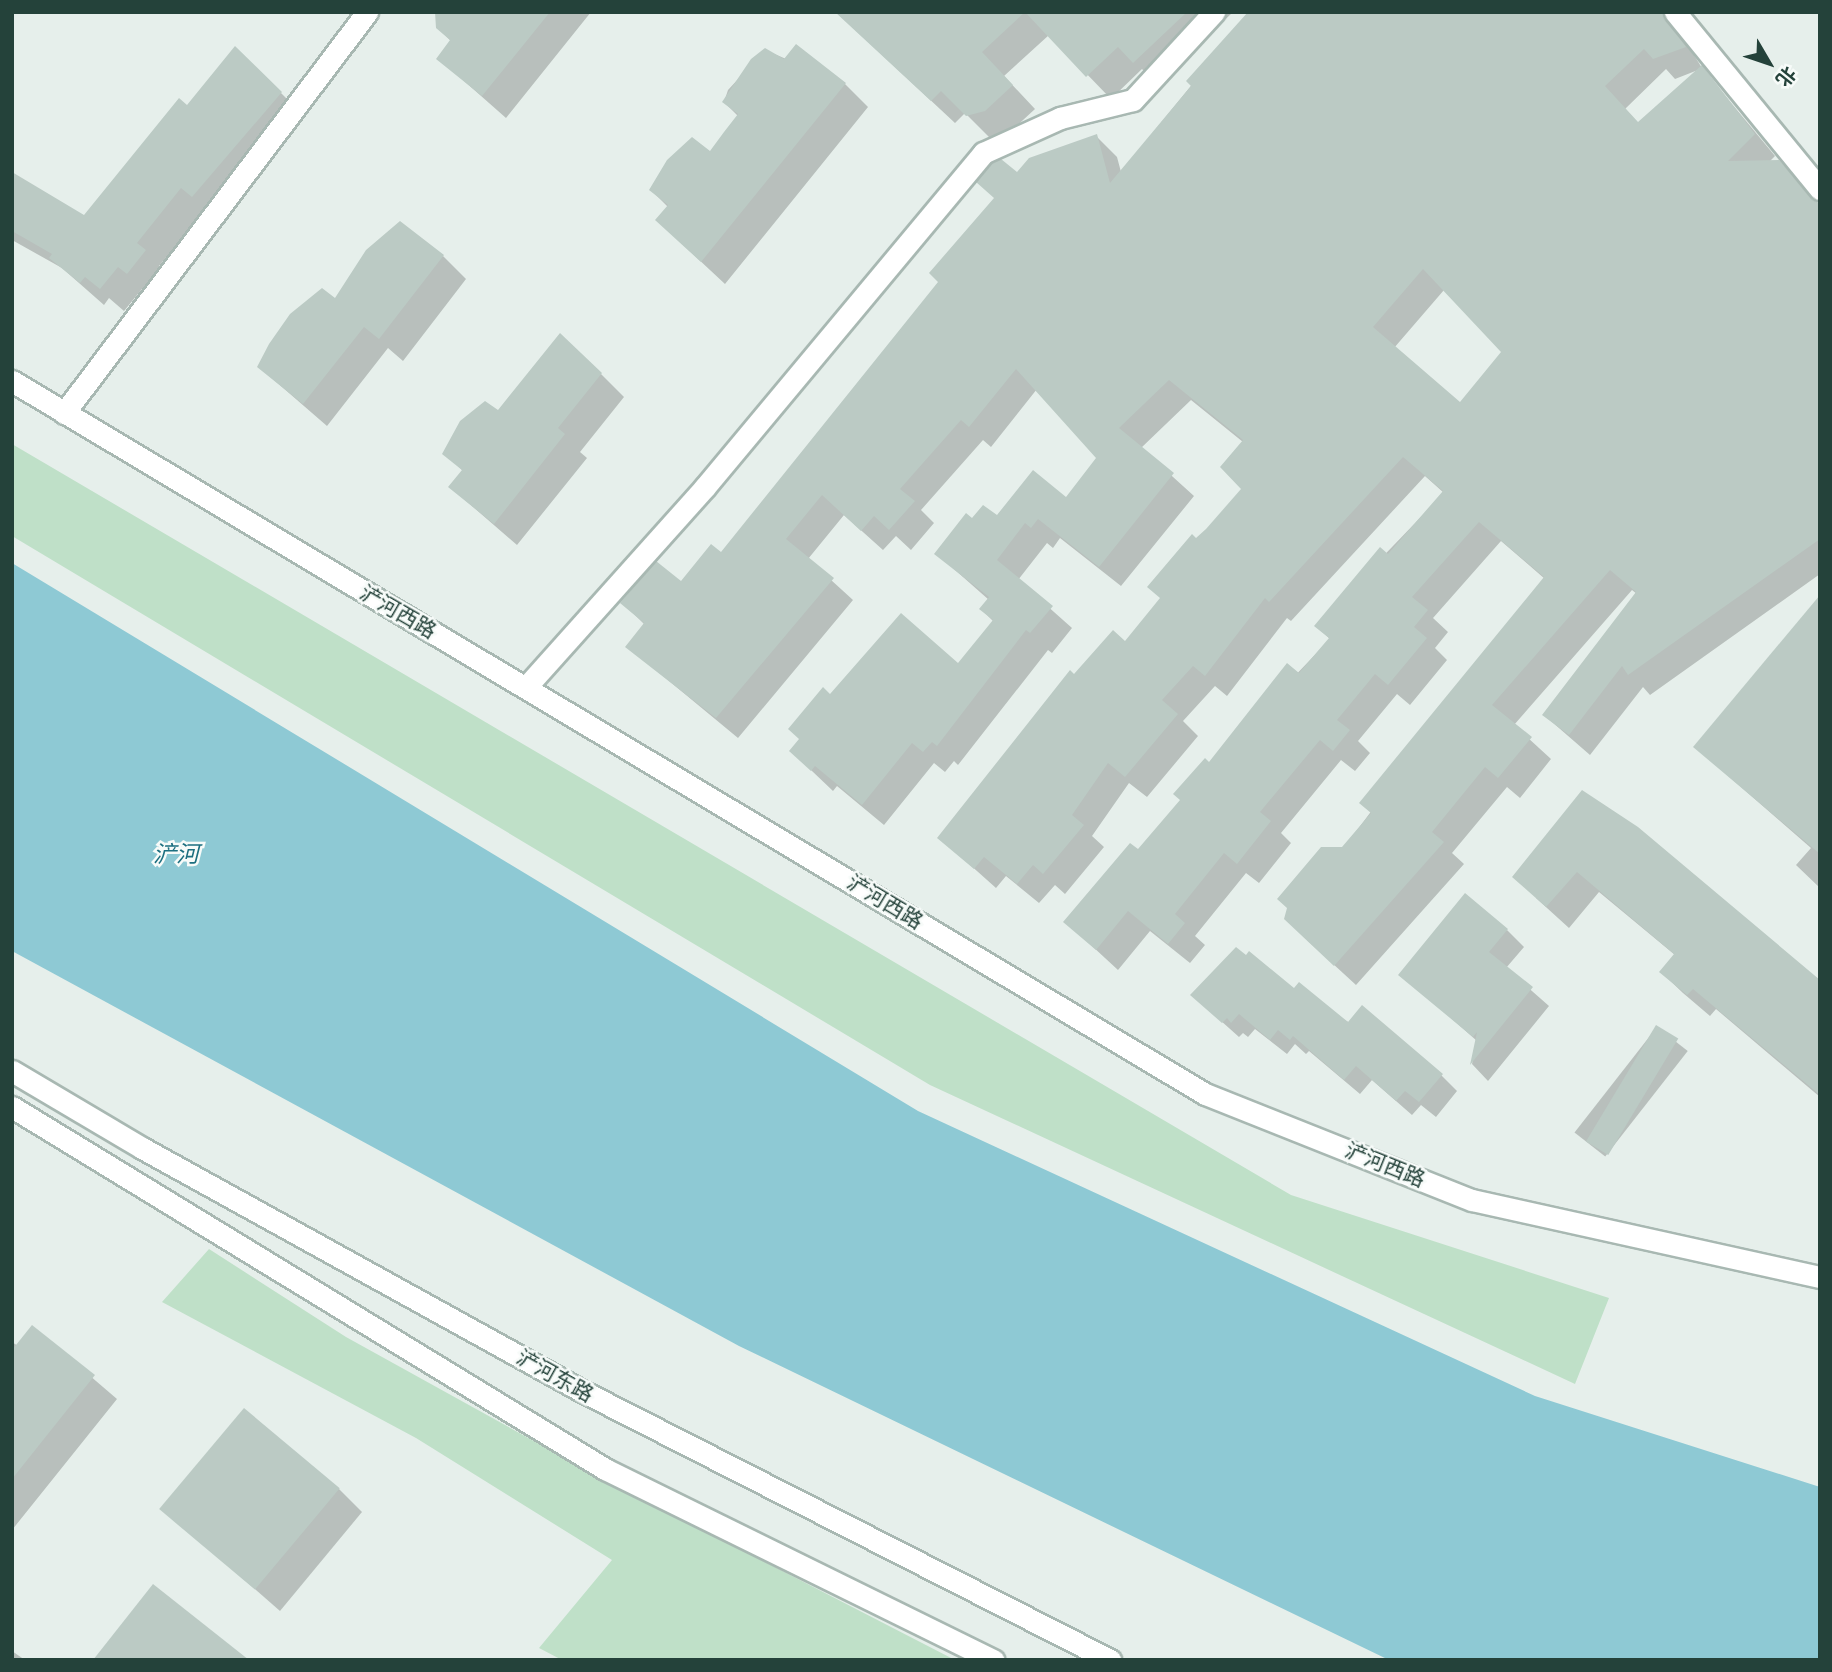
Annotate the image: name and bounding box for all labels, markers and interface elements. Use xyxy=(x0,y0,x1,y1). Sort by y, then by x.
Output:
north arrow xyxy=(1734,28,1804,98)
text: 北 xyxy=(1772,63,1800,91)
street label: 浐河西路 xyxy=(355,580,441,644)
water label: 浐河 xyxy=(153,840,199,868)
street label: 浐河西路 xyxy=(843,870,927,934)
street label: 浐河西路 xyxy=(1341,1138,1429,1192)
street label: 浐河东路 xyxy=(512,1345,598,1407)

